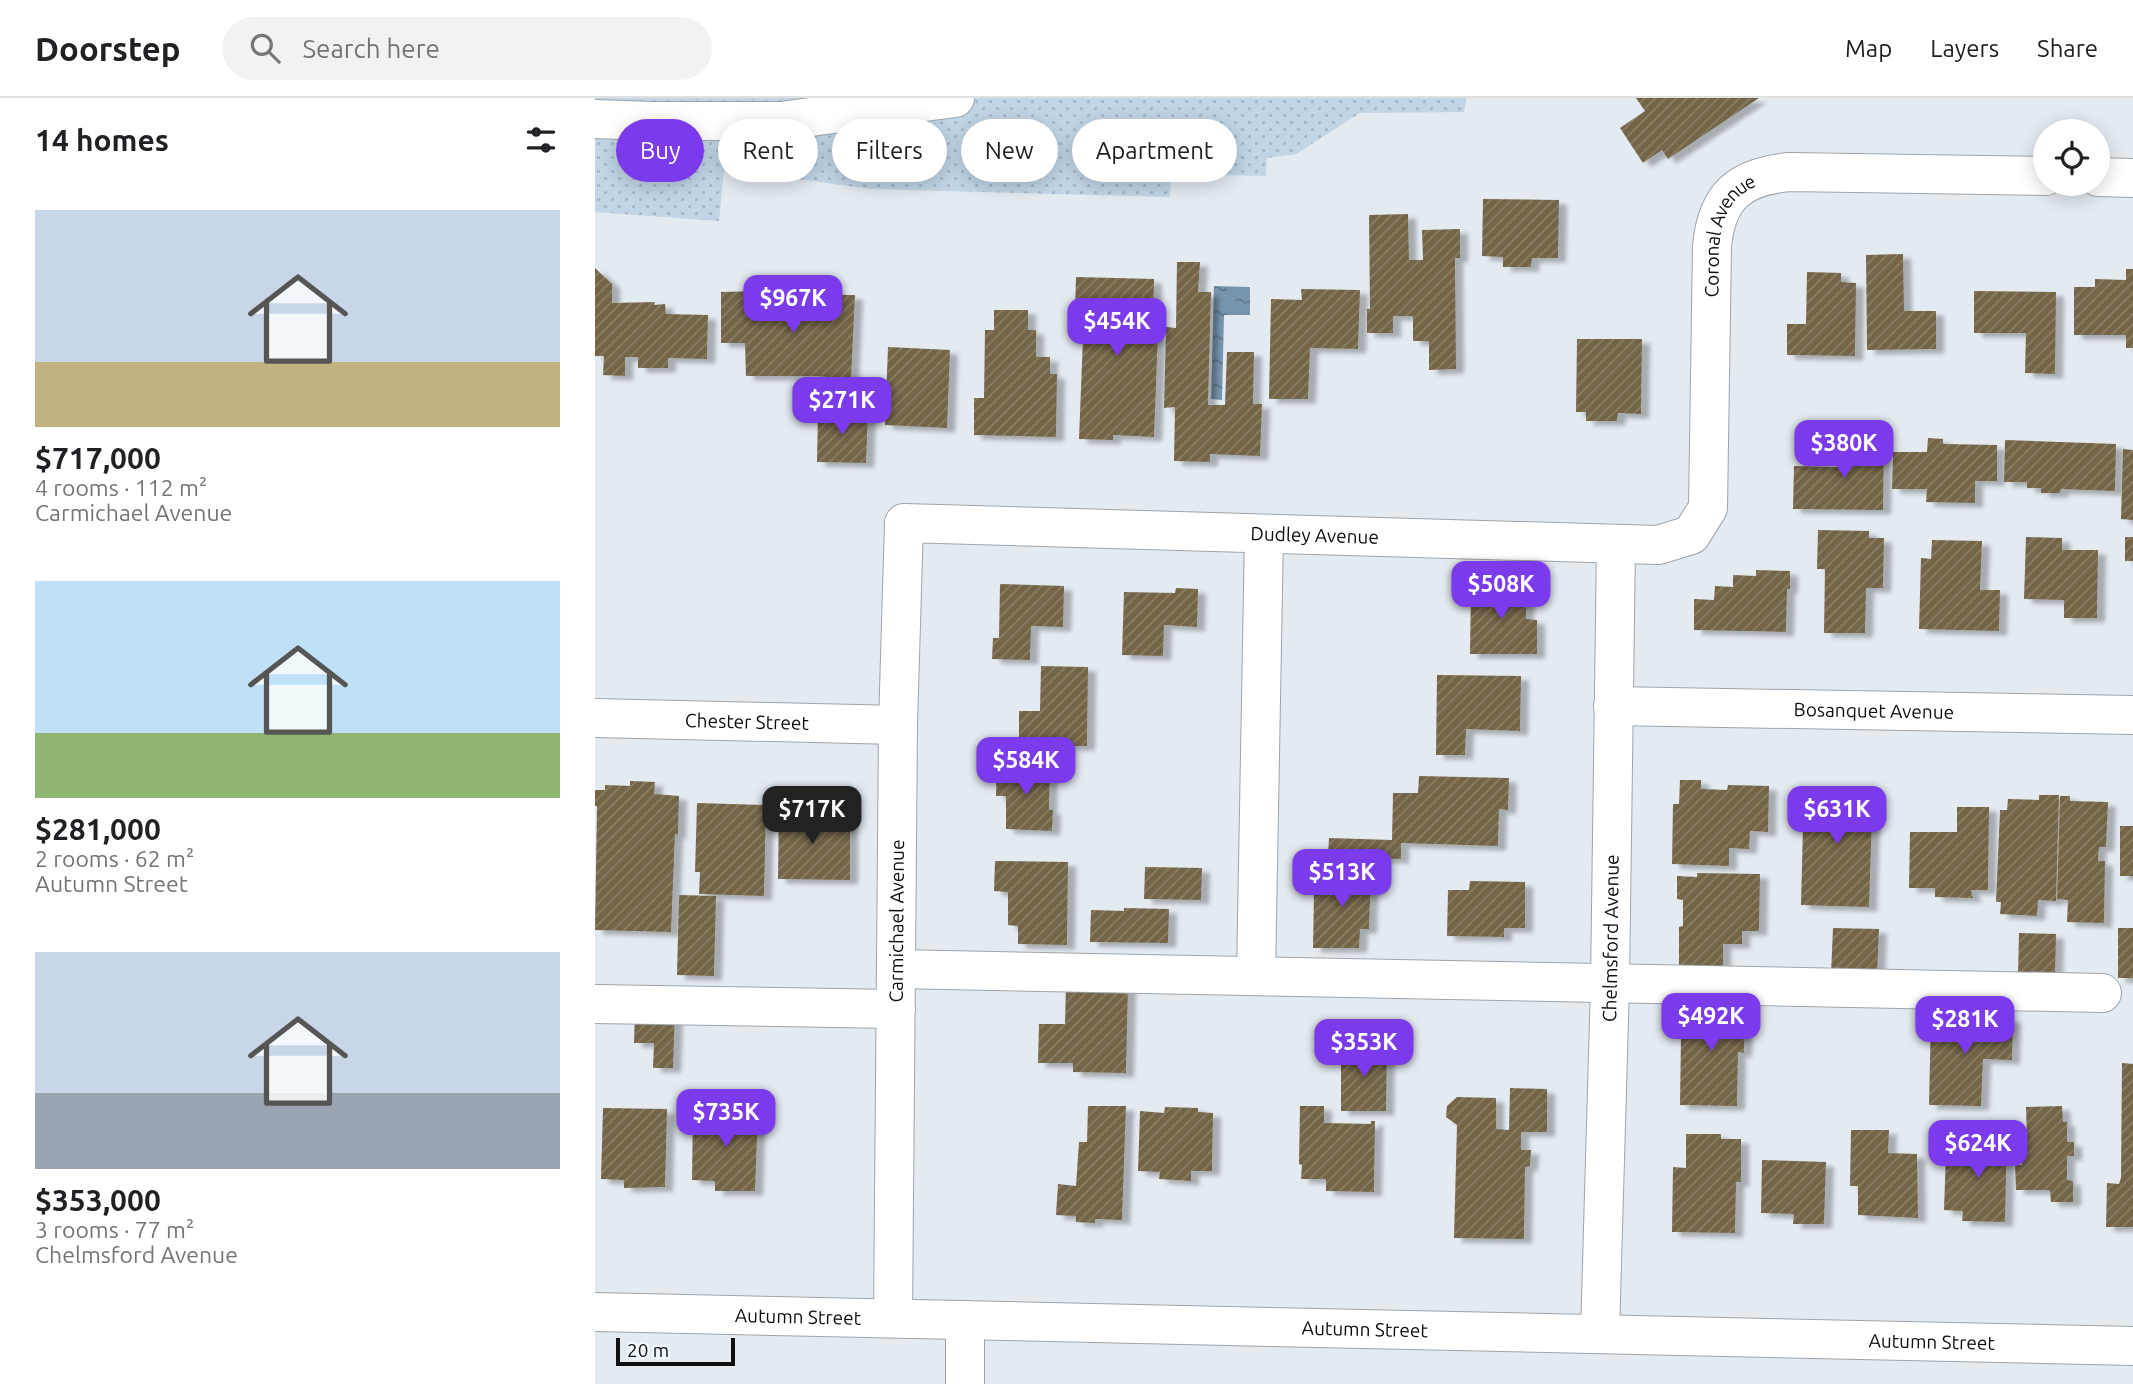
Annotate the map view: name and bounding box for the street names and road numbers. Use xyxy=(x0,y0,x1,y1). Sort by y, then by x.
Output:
street label: Coronal Avenue xyxy=(1700,169,1759,298)
street label: Dudley Avenue xyxy=(1250,522,1379,548)
street label: Bosanquet Avenue xyxy=(1794,698,1954,723)
street label: Chester Street xyxy=(685,709,810,734)
street label: Carmichael Avenue xyxy=(885,839,908,1003)
street label: Chelmsford Avenue xyxy=(1598,854,1623,1022)
street label: Autumn Street xyxy=(735,1304,862,1329)
street label: Autumn Street xyxy=(1301,1317,1429,1341)
street label: Autumn Street xyxy=(1868,1329,1996,1354)

